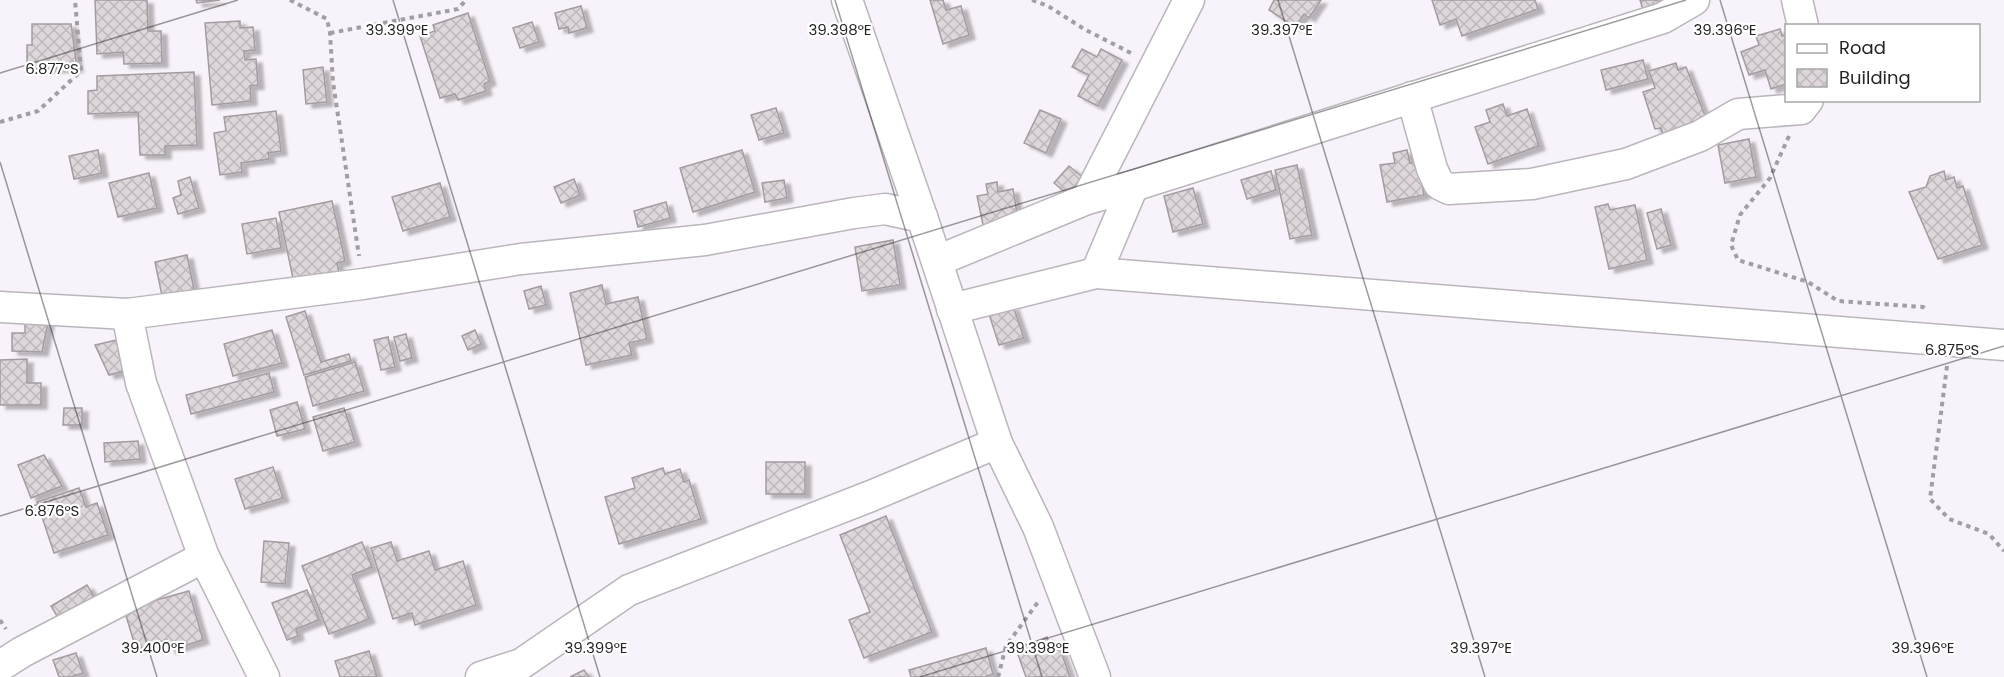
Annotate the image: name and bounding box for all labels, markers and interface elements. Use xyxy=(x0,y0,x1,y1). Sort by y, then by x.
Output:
text: 39.399°E xyxy=(365,19,429,40)
text: 39.398°E xyxy=(808,19,872,40)
text: 39.397°E xyxy=(1251,19,1313,40)
text: 39.396°E xyxy=(1693,19,1757,40)
legend xyxy=(1785,24,1980,102)
text: Road xyxy=(1839,35,1886,60)
text: 6.877°S xyxy=(25,58,79,79)
text: Building xyxy=(1839,65,1911,90)
text: 6.875°S xyxy=(1925,339,1979,360)
text: 6.876°S xyxy=(25,500,79,521)
text: 39.400°E xyxy=(121,637,185,658)
text: 39.399°E xyxy=(564,637,628,658)
text: 39.398°E xyxy=(1006,637,1070,658)
text: 39.397°E xyxy=(1450,637,1512,658)
text: 39.396°E xyxy=(1891,637,1955,658)

